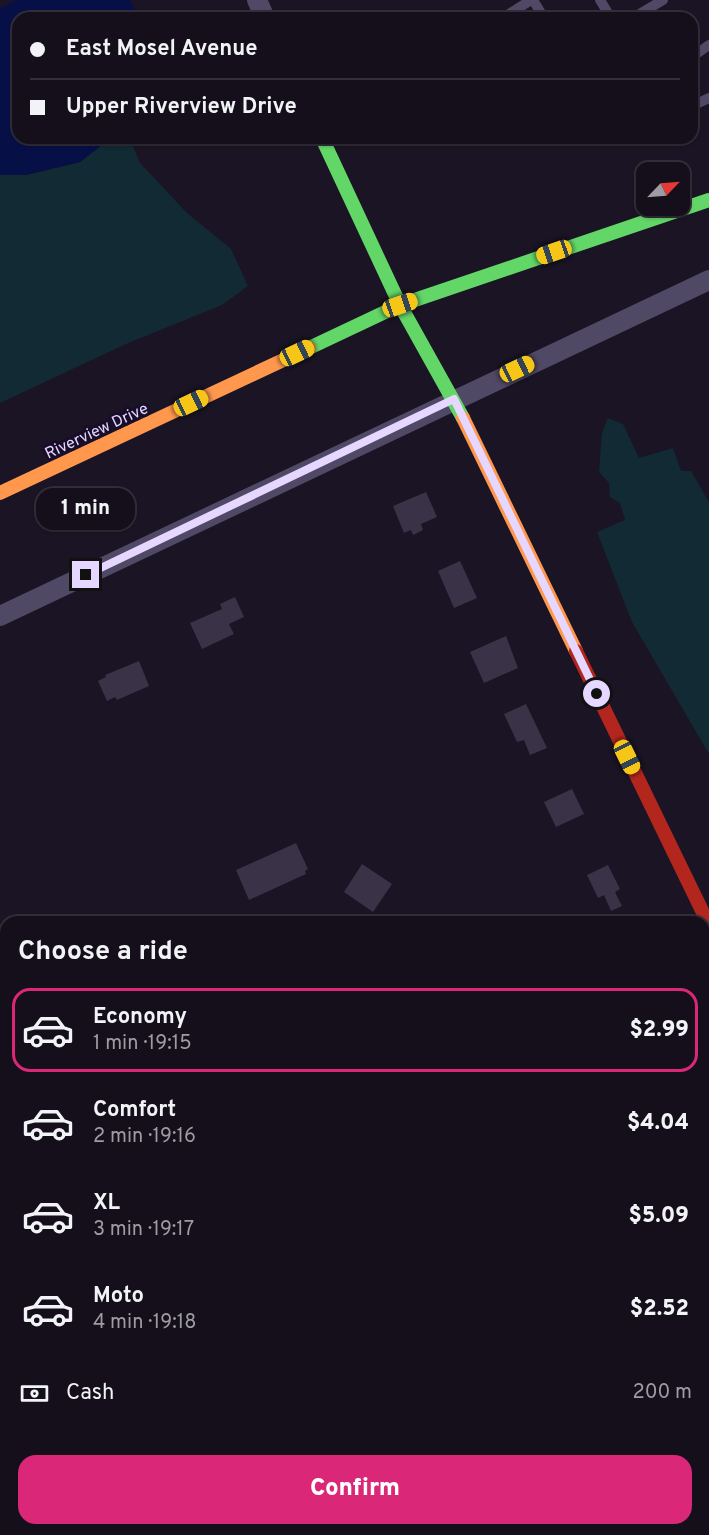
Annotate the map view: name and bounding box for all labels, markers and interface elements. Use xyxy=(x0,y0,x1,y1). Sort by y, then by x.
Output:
text: East Mosel Avenue xyxy=(66,36,257,63)
text: Upper Riverview Drive xyxy=(66,94,297,121)
north arrow xyxy=(636,162,690,216)
map controls xyxy=(636,162,690,216)
car xyxy=(534,238,574,266)
car xyxy=(380,291,420,319)
car xyxy=(277,337,317,369)
car xyxy=(497,353,537,385)
car xyxy=(171,387,211,419)
street label: Riverview Drive xyxy=(42,399,152,464)
callout: 1 min xyxy=(36,488,136,530)
text: 1 min xyxy=(61,496,110,522)
route end xyxy=(72,561,99,588)
route start xyxy=(583,680,610,707)
car xyxy=(611,737,643,777)
text: Choose a ride xyxy=(18,935,188,969)
icon: car xyxy=(21,1003,75,1057)
text: Economy xyxy=(93,1004,187,1031)
text: $2.99 xyxy=(629,1017,689,1044)
text: 1 min · 19:15 xyxy=(93,1031,192,1057)
icon: car xyxy=(21,1096,75,1150)
text: Comfort xyxy=(93,1097,176,1124)
text: $4.04 xyxy=(627,1110,689,1137)
text: 2 min · 19:16 xyxy=(93,1124,196,1150)
icon: car xyxy=(21,1189,75,1243)
text: XL xyxy=(93,1190,120,1217)
text: $5.09 xyxy=(629,1203,689,1230)
text: 3 min · 19:17 xyxy=(93,1217,194,1243)
icon: car xyxy=(21,1282,75,1336)
text: Moto xyxy=(93,1283,144,1310)
text: $2.52 xyxy=(630,1296,689,1323)
text: 4 min · 19:18 xyxy=(93,1310,196,1336)
icon: cash xyxy=(18,1377,51,1410)
text: Cash xyxy=(66,1380,115,1407)
text: 200 m xyxy=(633,1380,692,1406)
button: Confirm xyxy=(18,1455,692,1524)

